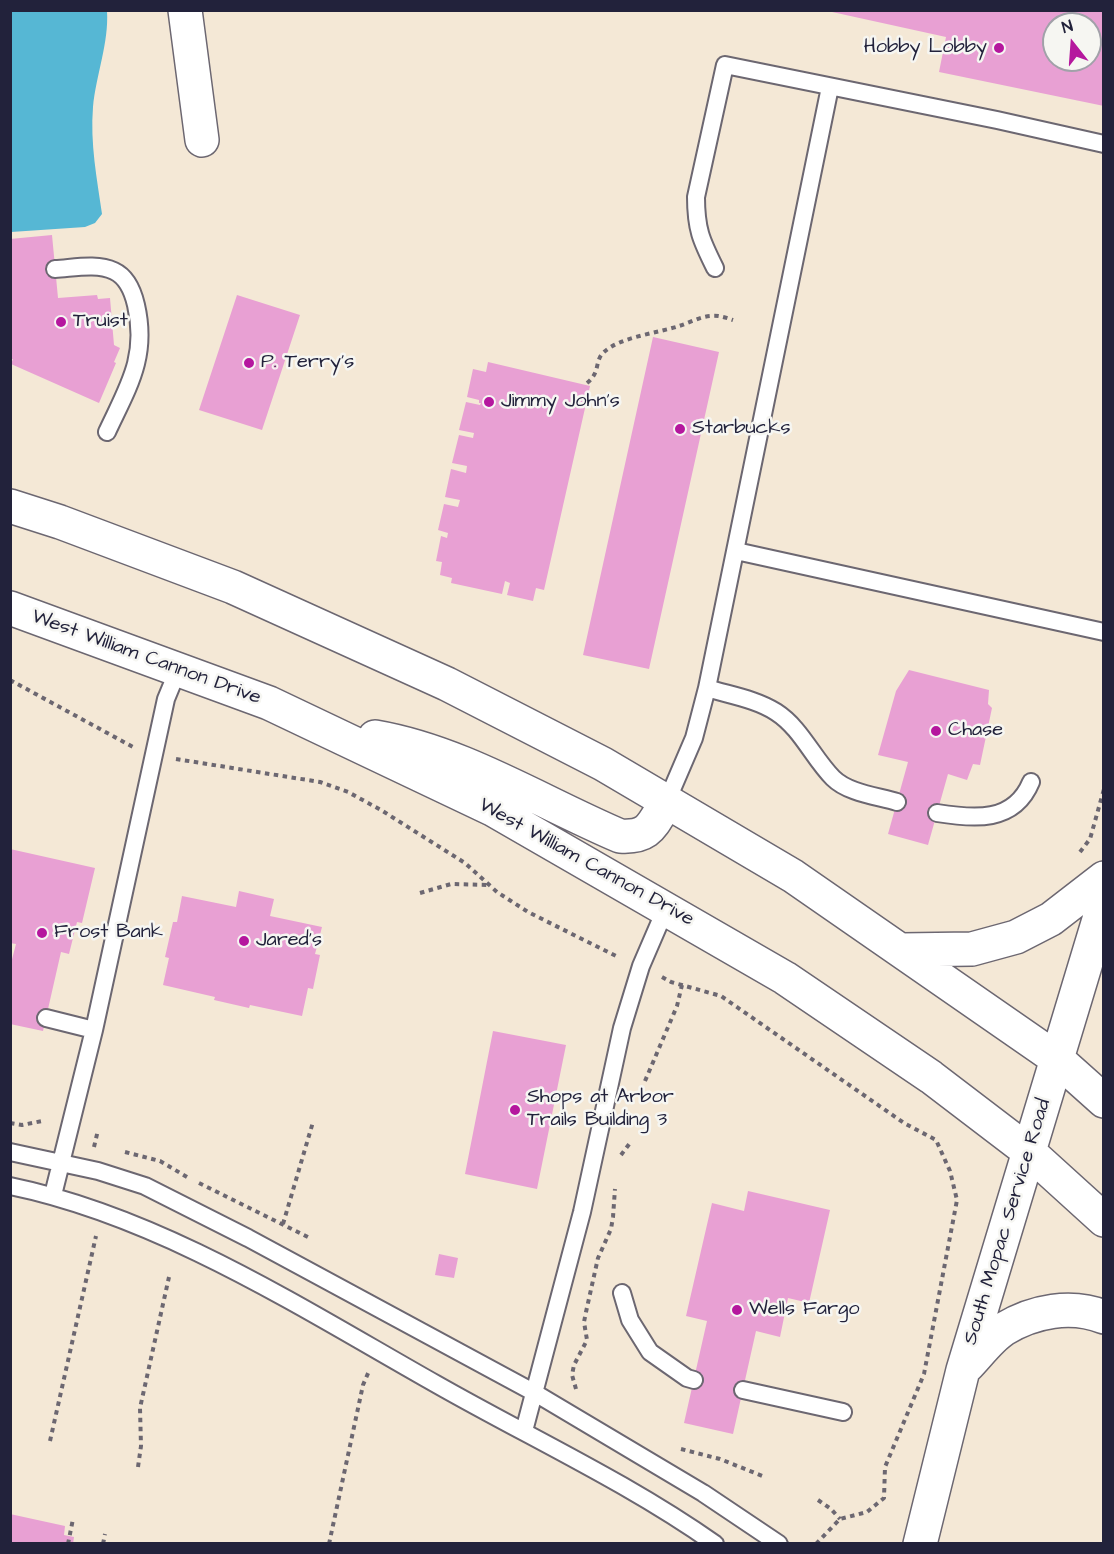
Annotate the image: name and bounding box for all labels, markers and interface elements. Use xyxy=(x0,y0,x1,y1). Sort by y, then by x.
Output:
north arrow xyxy=(1042,12,1102,72)
text: N xyxy=(1059,15,1075,39)
place label: Hobby Lobby xyxy=(864,36,987,60)
marker: Hobby Lobby xyxy=(992,41,1006,55)
place label: Truist xyxy=(73,310,128,334)
marker: Truist xyxy=(54,315,68,329)
place label: P. Terry's xyxy=(261,351,354,375)
marker: P. Terry's xyxy=(242,356,256,370)
place label: Jimmy John's xyxy=(501,390,620,414)
marker: Jimmy John's xyxy=(482,395,496,409)
place label: Starbucks xyxy=(692,417,791,441)
marker: Starbucks xyxy=(673,422,687,436)
street label: West William Cannon Drive xyxy=(28,605,264,711)
place label: Chase xyxy=(948,719,1003,743)
marker: Chase xyxy=(929,724,943,738)
street label: West William Cannon Drive xyxy=(474,794,698,932)
place label: Frost Bank xyxy=(54,921,163,945)
marker: Frost Bank xyxy=(35,926,49,940)
place label: Jared's xyxy=(256,929,322,953)
marker: Jared's xyxy=(237,934,251,948)
place label: Shops at Arbor Trails Building 3 xyxy=(527,1086,674,1133)
street label: South Mopac Service Road xyxy=(959,1096,1057,1348)
marker: Shops at Arbor Trails Building 3 xyxy=(508,1103,522,1117)
place label: Wells Fargo xyxy=(749,1298,860,1322)
marker: Wells Fargo xyxy=(730,1303,744,1317)

